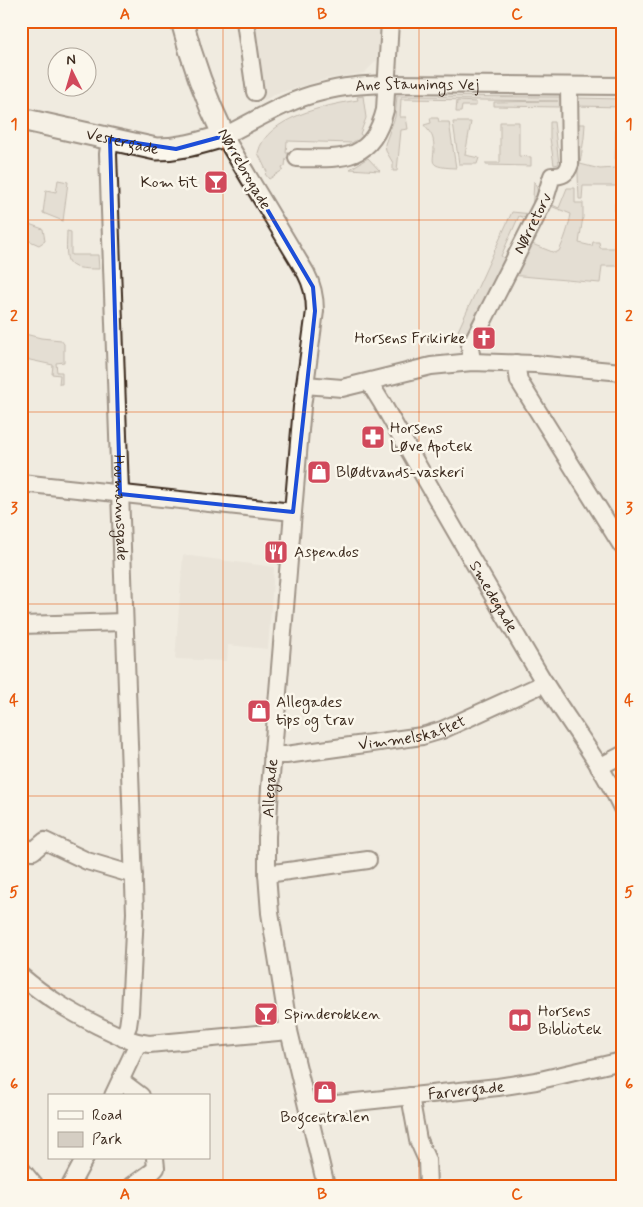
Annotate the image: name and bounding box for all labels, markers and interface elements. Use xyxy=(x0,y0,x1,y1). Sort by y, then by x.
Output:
text: A xyxy=(120,4,130,25)
text: B xyxy=(317,4,327,25)
text: C xyxy=(511,4,523,25)
north arrow xyxy=(48,48,98,98)
text: N xyxy=(66,51,76,69)
street label: Ane Staunings Vej xyxy=(354,73,479,96)
text: 1 xyxy=(10,114,18,135)
text: 1 xyxy=(625,114,633,135)
street label: Vestergade xyxy=(84,123,161,160)
street label: Nørrebrogade xyxy=(212,124,276,214)
bar icon: Kom tit xyxy=(203,169,229,195)
place label: Kom tit xyxy=(141,172,199,193)
street label: Nørretorv xyxy=(508,190,557,257)
text: 2 xyxy=(10,306,18,327)
text: 2 xyxy=(625,306,633,327)
church icon: Horsens Frikirke xyxy=(471,325,497,351)
place label: Horsens Frikirke xyxy=(354,328,466,349)
place label: Horsens Løve Apotek xyxy=(390,418,473,458)
pharmacy icon: Horsens Løve Apotek xyxy=(360,424,386,450)
street label: Houmannsgade xyxy=(108,454,133,561)
shop icon: Blødtvands-vaskeri xyxy=(306,459,332,485)
place label: Blødtvands-vaskeri xyxy=(336,462,465,483)
text: 3 xyxy=(10,498,18,519)
text: 3 xyxy=(625,498,633,519)
restaurant icon: Aspendos xyxy=(263,539,289,565)
place label: Aspendos xyxy=(294,542,359,563)
street label: Smedegade xyxy=(464,557,523,637)
text: 4 xyxy=(9,690,19,711)
text: 4 xyxy=(624,690,634,711)
place label: Allegades tips og trav xyxy=(276,692,355,732)
shop icon: Allegades tips og trav xyxy=(246,698,272,724)
street label: Vimmelskaftet xyxy=(357,710,469,755)
street label: Allegade xyxy=(258,758,283,818)
text: 5 xyxy=(9,882,19,903)
text: 5 xyxy=(624,882,634,903)
bar icon: Spinderokken xyxy=(253,1001,279,1027)
place label: Horsens Bibliotek xyxy=(538,1001,602,1040)
place label: Spinderokken xyxy=(284,1004,381,1025)
library icon: Horsens Bibliotek xyxy=(507,1007,533,1033)
text: 6 xyxy=(10,1074,18,1095)
text: 6 xyxy=(625,1074,633,1095)
street label: Farvergade xyxy=(427,1076,506,1105)
shop icon: Bogcentralen xyxy=(312,1079,338,1105)
legend xyxy=(48,1094,210,1160)
text: Road xyxy=(92,1106,122,1126)
place label: Bogcentralen xyxy=(280,1107,370,1129)
text: Park xyxy=(92,1130,122,1150)
text: A xyxy=(120,1184,130,1205)
text: B xyxy=(317,1184,327,1205)
text: C xyxy=(511,1184,523,1205)

